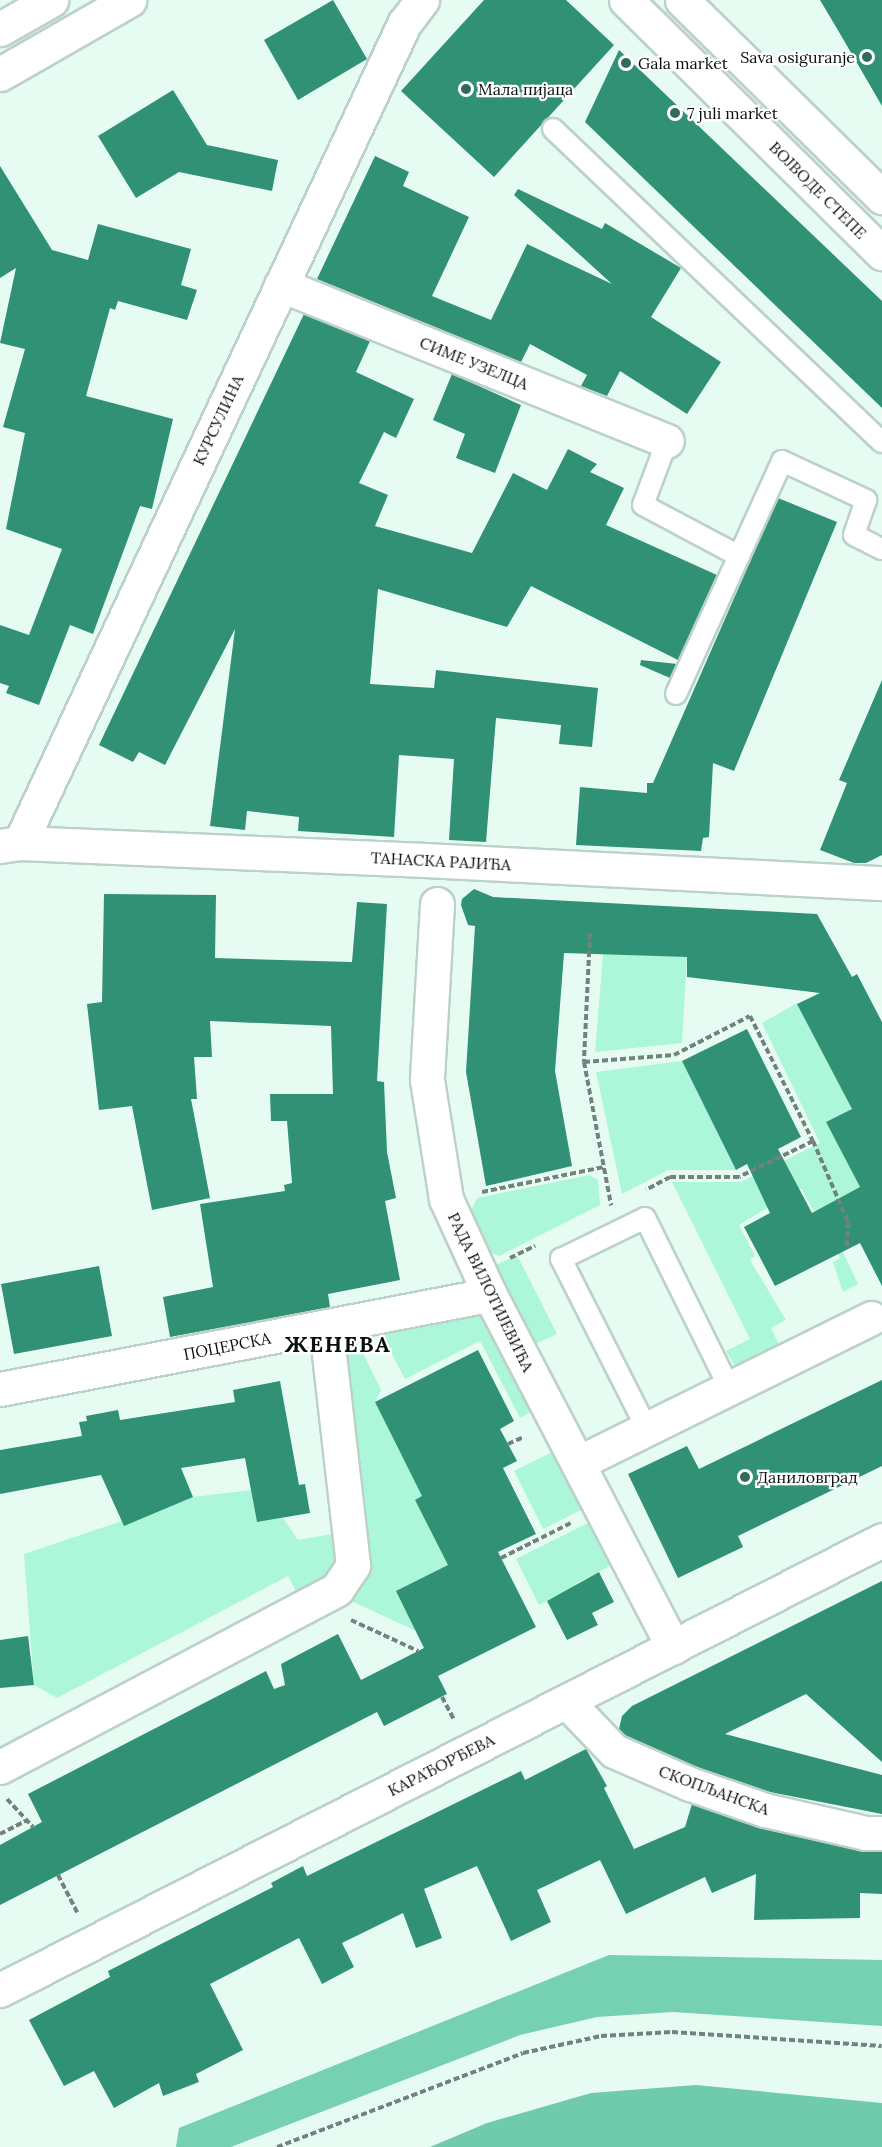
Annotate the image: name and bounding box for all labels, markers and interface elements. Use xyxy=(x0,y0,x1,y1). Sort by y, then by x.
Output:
place label: Sava osiguranje xyxy=(740,47,855,67)
marker: Sava osiguranje xyxy=(860,50,874,64)
place label: Gala market xyxy=(638,53,728,73)
marker: Gala market xyxy=(619,56,633,70)
place label: Мала пијаца xyxy=(478,79,573,99)
marker: Мала пијаца xyxy=(459,82,473,96)
place label: 7 juli market xyxy=(687,103,778,123)
marker: 7 juli market xyxy=(668,106,682,120)
street label: ВОЈВОДЕ СТЕПЕ xyxy=(765,137,871,243)
street label: СИМЕ УЗЕЛЦА xyxy=(417,332,531,394)
street label: КУРСУЛИНА xyxy=(189,372,247,468)
street label: ТАНАСКА РАЈИЋА xyxy=(370,848,512,874)
street label: РАДА ВИЛОТИЈЕВИЋА xyxy=(444,1209,538,1375)
street label: ПОЦЕРСКА xyxy=(182,1328,272,1364)
district label: ЖЕНЕВА xyxy=(285,1332,391,1358)
place label: Даниловград xyxy=(757,1467,858,1487)
marker: Даниловград xyxy=(738,1470,752,1484)
street label: КАРАЂОРЂЕВА xyxy=(385,1730,497,1800)
street label: СКОПЉАНСКА xyxy=(656,1761,772,1819)

